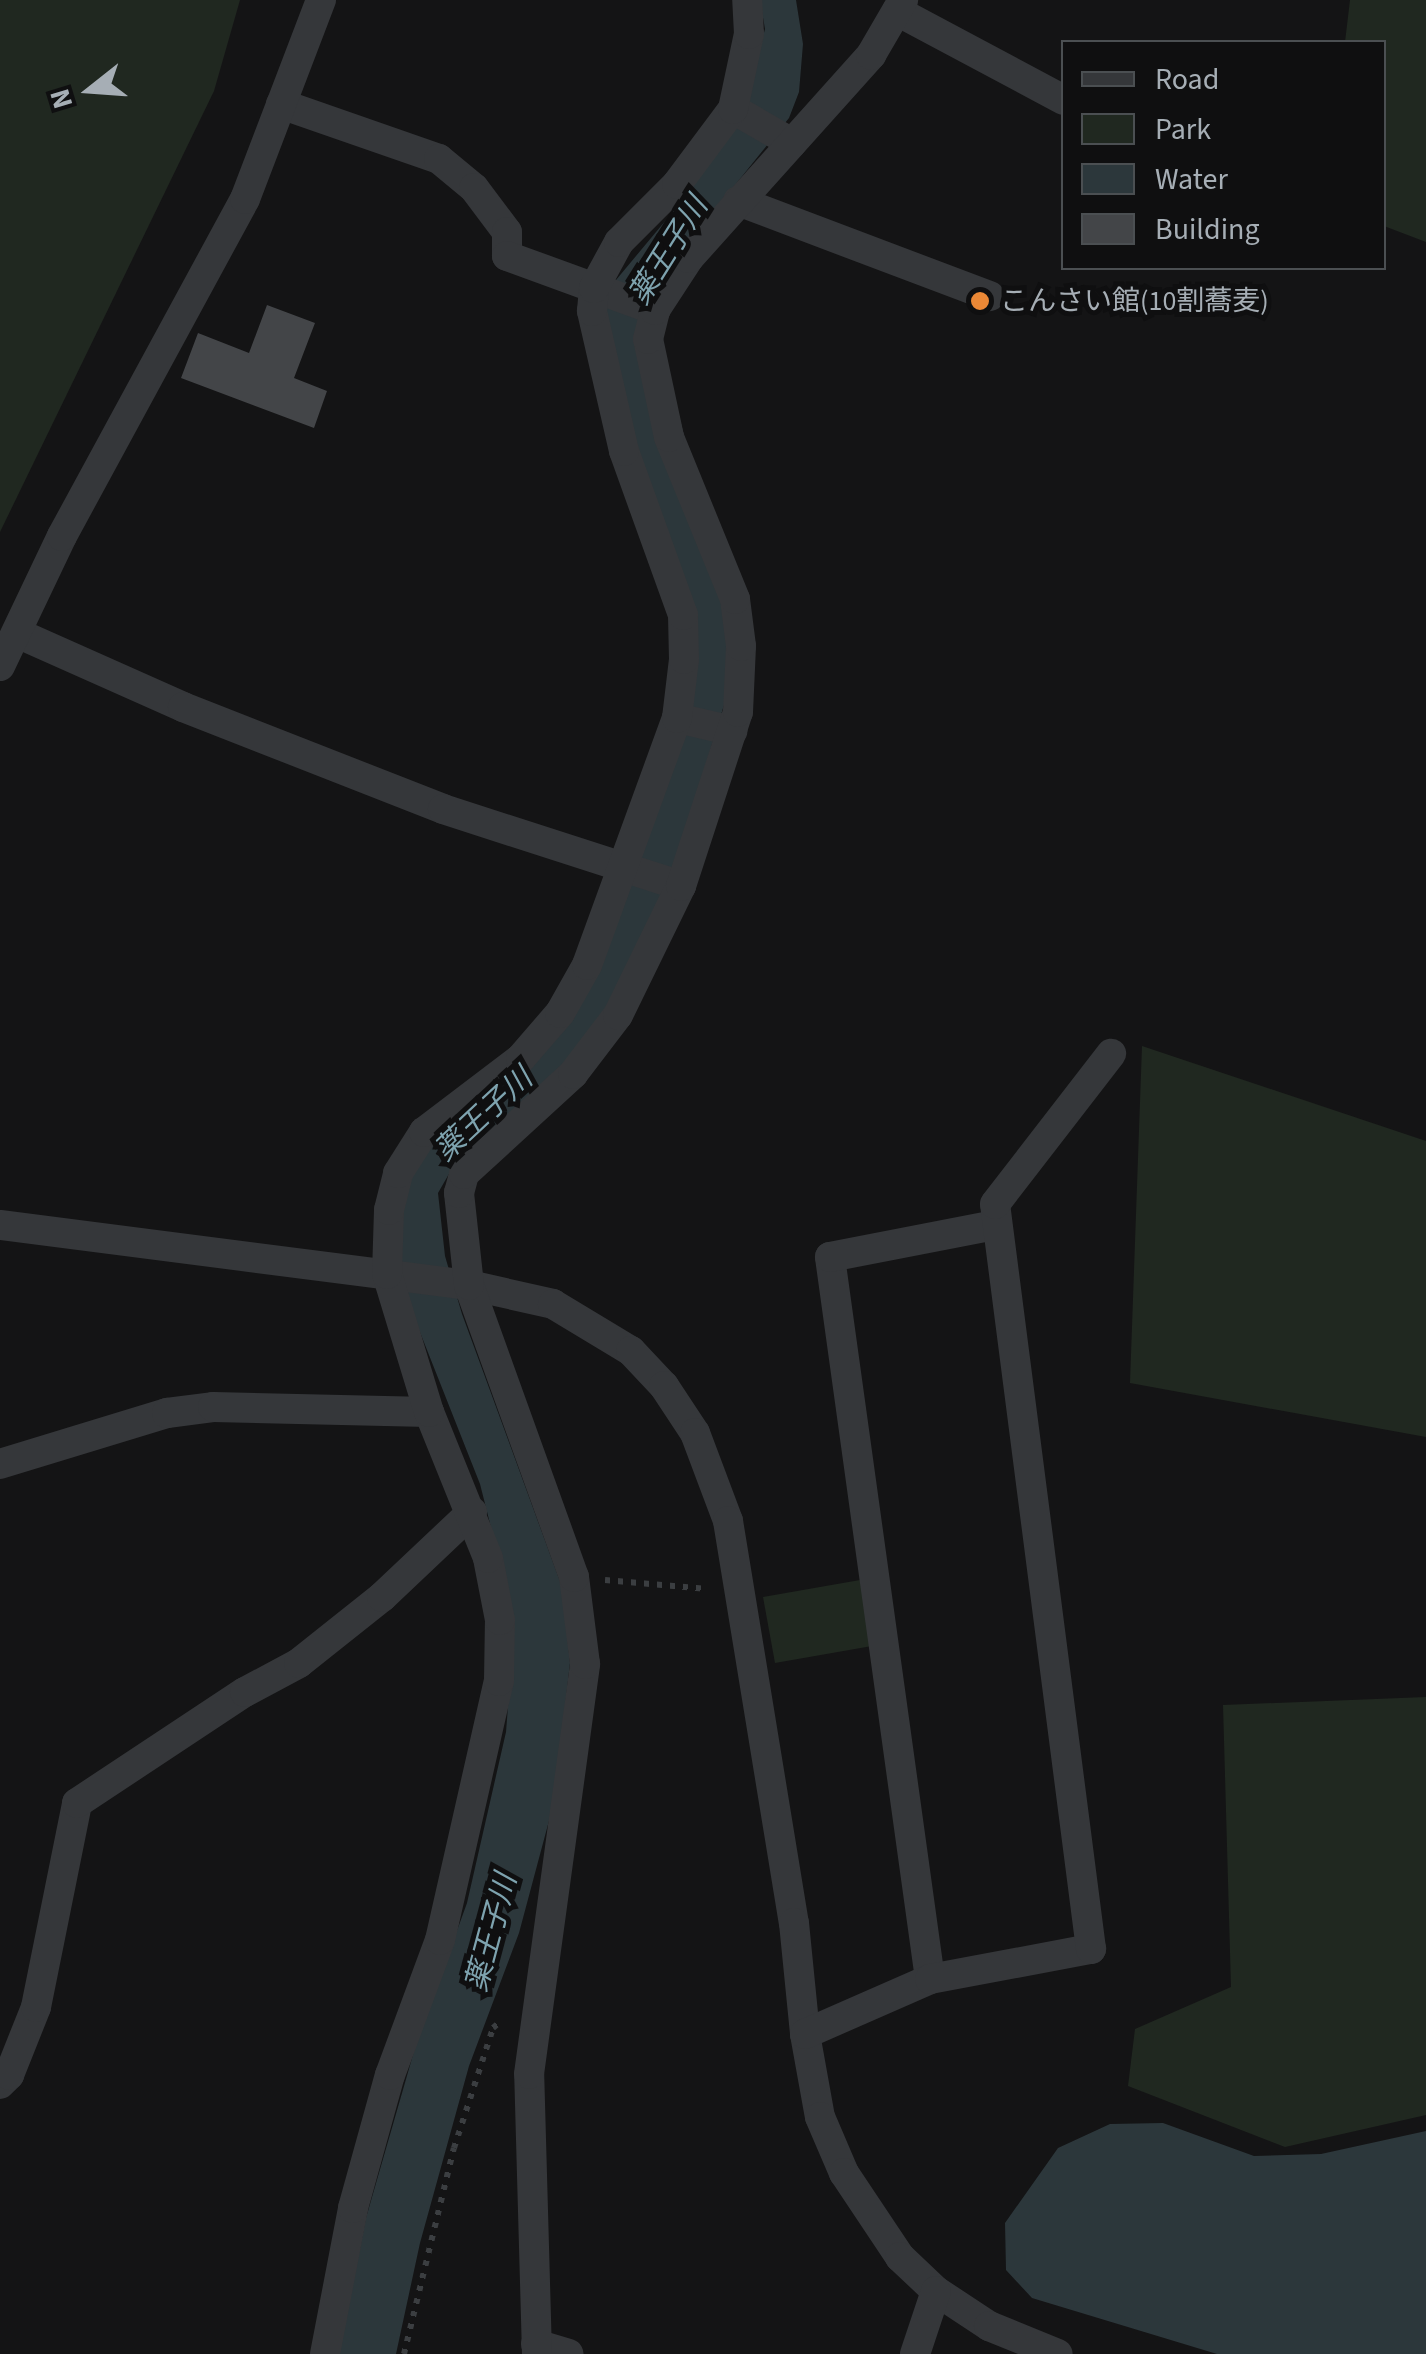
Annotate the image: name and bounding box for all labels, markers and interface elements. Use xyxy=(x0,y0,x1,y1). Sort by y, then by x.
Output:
north arrow xyxy=(40,40,140,140)
legend xyxy=(1061,40,1386,270)
text: Road xyxy=(1155,58,1219,101)
text: N xyxy=(39,84,83,114)
text: Park xyxy=(1155,108,1211,151)
text: Water xyxy=(1155,158,1228,201)
water label: 薬王子川 xyxy=(622,191,716,311)
text: Building xyxy=(1155,208,1260,251)
place label: こんさい館(10割蕎麦) xyxy=(1000,284,1269,318)
marker: こんさい館(10割蕎麦) xyxy=(969,290,991,312)
water label: 薬王子川 xyxy=(428,1061,540,1169)
water label: 薬王子川 xyxy=(459,1870,525,1996)

